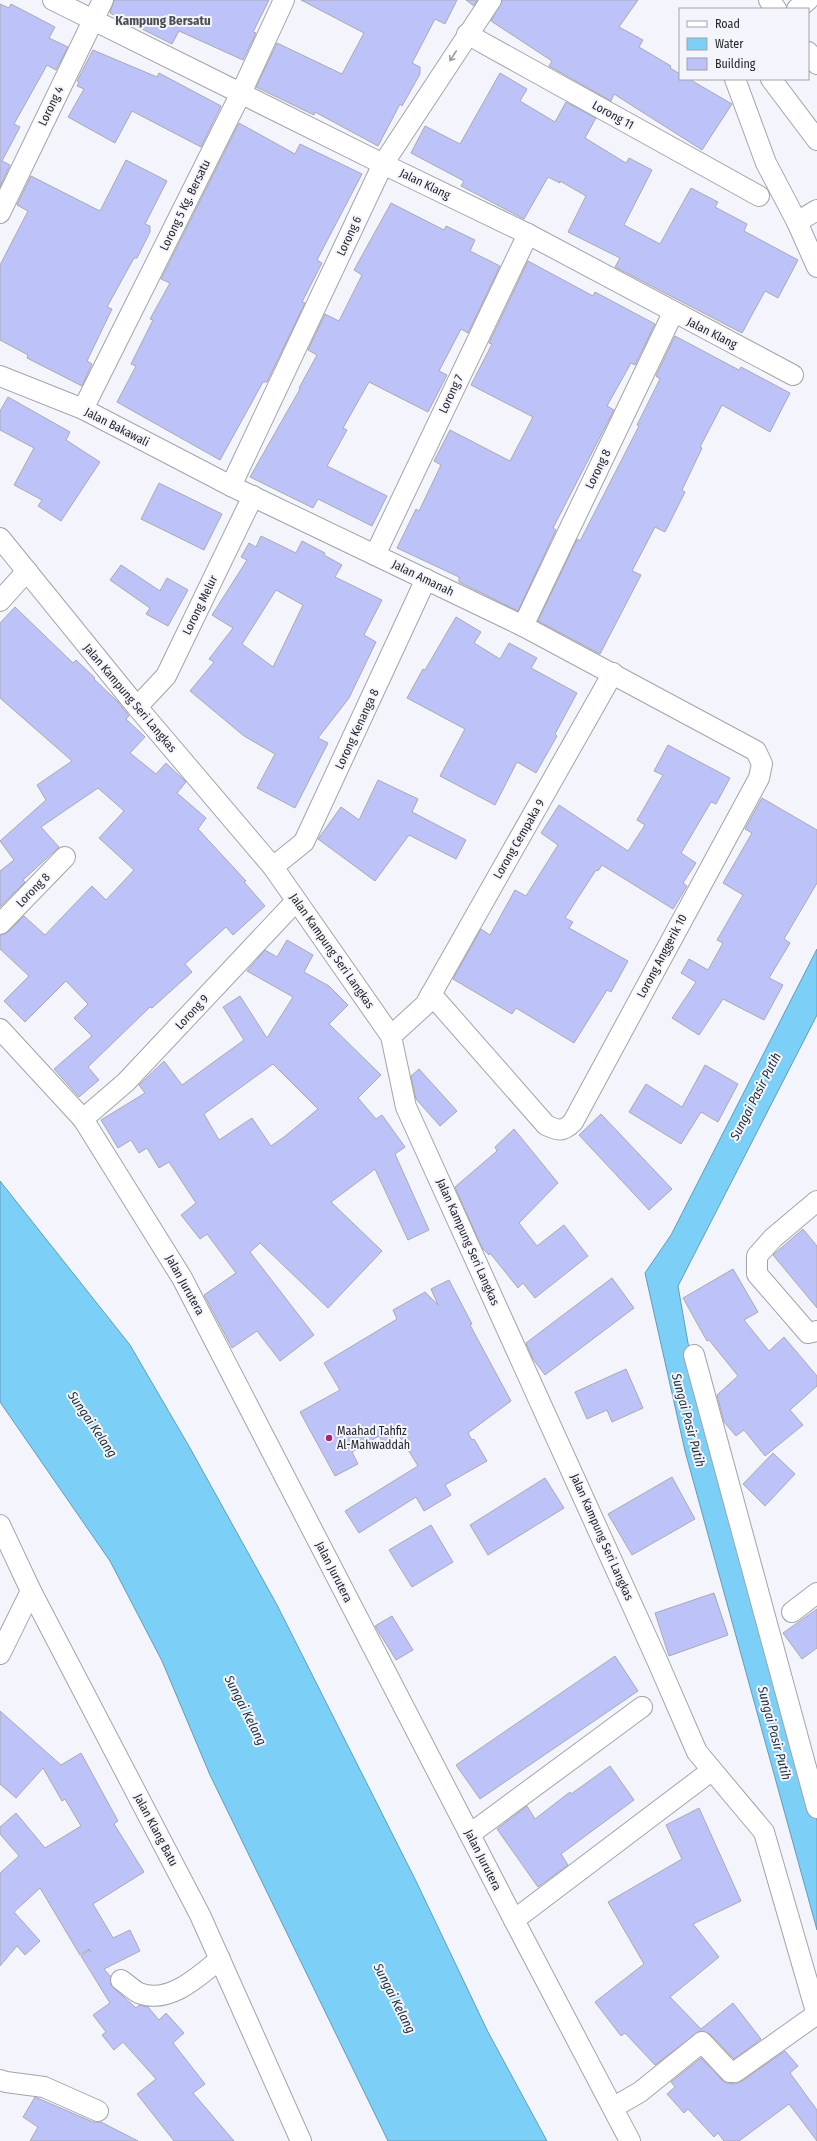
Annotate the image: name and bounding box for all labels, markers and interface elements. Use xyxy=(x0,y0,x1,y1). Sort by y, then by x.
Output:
legend xyxy=(679,8,809,80)
district label: Kampung Bersatu xyxy=(115,13,211,28)
text: Road xyxy=(715,17,740,31)
text: Water xyxy=(715,37,744,51)
one-way arrow xyxy=(449,50,457,61)
text: Building xyxy=(715,57,756,71)
street label: Lorong 4 xyxy=(35,84,67,128)
street label: Lorong 11 xyxy=(590,98,636,132)
street label: Lorong 5 Kg. Bersatu xyxy=(157,157,213,253)
street label: Jalan Klang xyxy=(397,166,453,202)
street label: Lorong 6 xyxy=(334,214,364,258)
street label: Jalan Klang xyxy=(685,314,740,352)
street label: Lorong 7 xyxy=(436,372,466,416)
street label: Jalan Bakawali xyxy=(82,405,152,449)
street label: Lorong 8 xyxy=(582,447,614,491)
street label: Jalan Amanah xyxy=(390,557,456,599)
street label: Lorong Melur xyxy=(180,572,221,637)
street label: Jalan Kampung Seri Langkas xyxy=(81,641,179,755)
street label: Lorong Kenanga 8 xyxy=(332,687,382,771)
street label: Lorong Cempaka 9 xyxy=(491,797,547,881)
street label: Lorong 8 xyxy=(13,870,53,910)
street label: Jalan Kampung Seri Langkas xyxy=(287,891,377,1011)
street label: Lorong Anggerik 10 xyxy=(634,912,690,1000)
street label: Lorong 9 xyxy=(173,992,212,1032)
water label: Sungai Pasir Putih xyxy=(726,1050,784,1143)
street label: Jalan Kampung Seri Langkas xyxy=(434,1176,502,1308)
street label: Jalan Jurutera xyxy=(163,1252,207,1318)
water label: Sungai Pasir Putih xyxy=(669,1371,708,1469)
water label: Sungai Kelang xyxy=(64,1388,120,1460)
place label: Maahad Tahfiz Al-Mahwaddah xyxy=(337,1424,410,1452)
marker: Maahad Tahfiz Al-Mahwaddah xyxy=(324,1433,334,1443)
street label: Jalan Kampung Seri Langkas xyxy=(568,1471,636,1603)
street label: Jalan Jurutera xyxy=(313,1539,355,1605)
water label: Sungai Kelang xyxy=(221,1672,270,1748)
water label: Sungai Pasir Putih xyxy=(755,1684,794,1782)
street label: Jalan Klang Batu xyxy=(131,1791,181,1869)
street label: Jalan Jurutera xyxy=(462,1827,504,1893)
water label: Sungai Kelang xyxy=(370,1960,419,2036)

